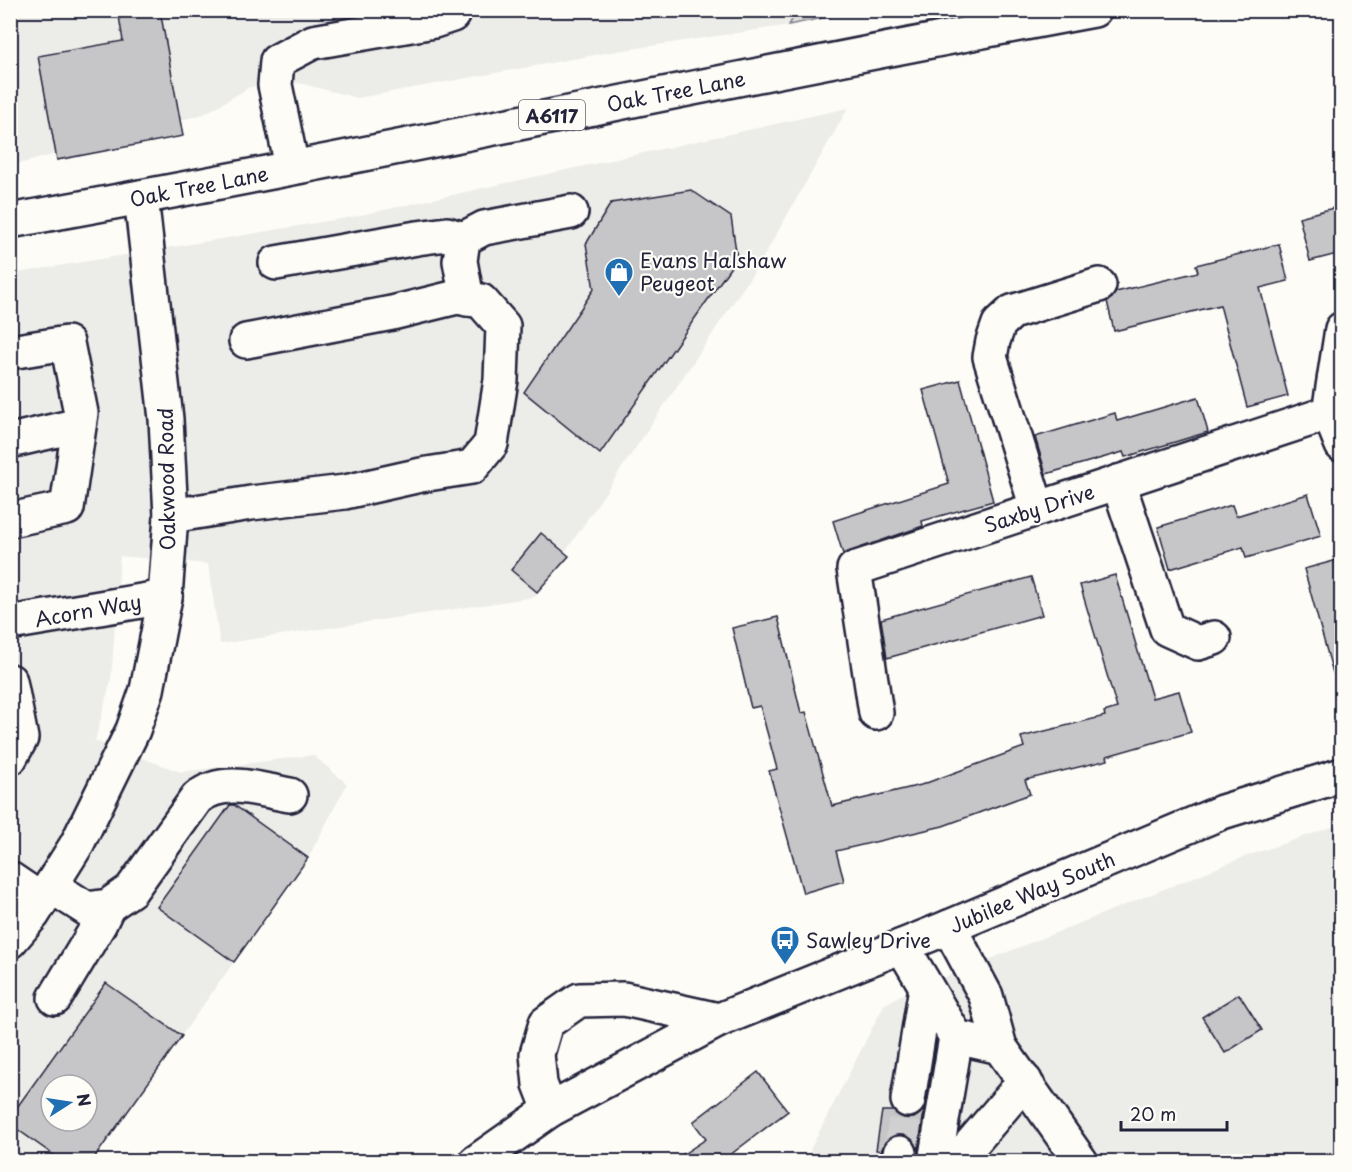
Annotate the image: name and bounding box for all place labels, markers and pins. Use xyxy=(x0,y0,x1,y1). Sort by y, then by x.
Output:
place label: Evans Halshaw Peugeot xyxy=(640,245,787,298)
shop icon: Evans Halshaw Peugeot xyxy=(603,256,635,298)
bus stop icon: Sawley Drive xyxy=(769,924,801,966)
place label: Sawley Drive xyxy=(806,925,931,955)

